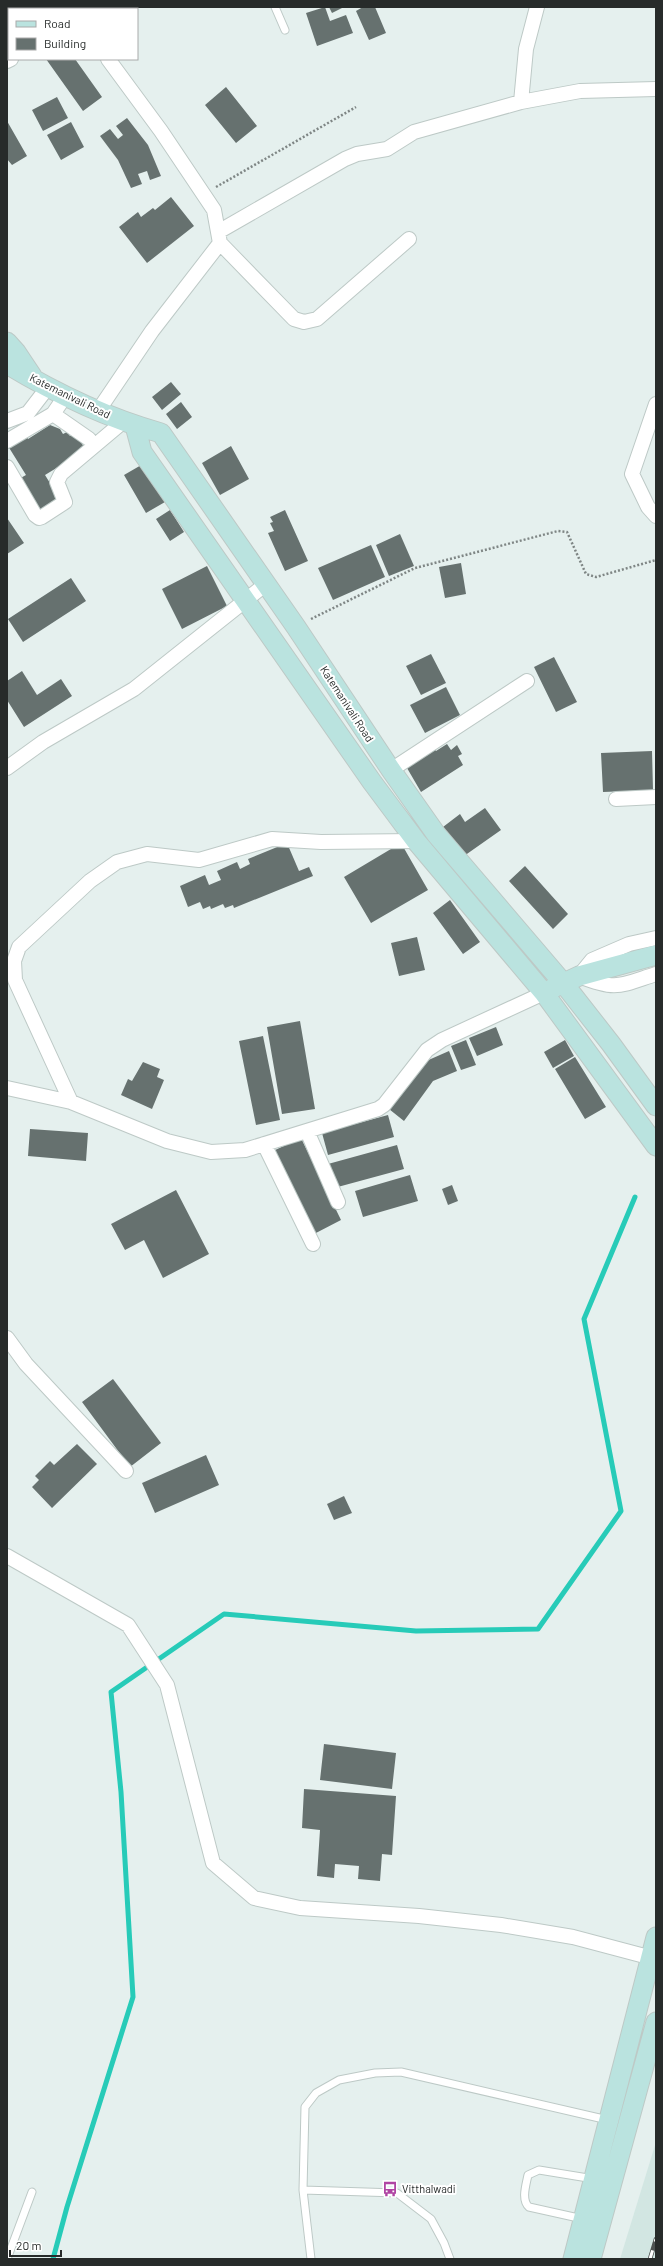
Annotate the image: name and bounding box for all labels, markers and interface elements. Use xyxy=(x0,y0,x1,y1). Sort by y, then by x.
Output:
legend xyxy=(8,8,138,60)
text: Road xyxy=(44,16,71,30)
text: Building xyxy=(44,36,86,50)
street label: Katemanivali Road xyxy=(28,370,113,421)
street label: Katemanivali Road xyxy=(318,663,377,744)
bus stop icon: Vitthalwadi xyxy=(381,2180,399,2198)
place label: Vitthalwadi xyxy=(402,2182,456,2195)
scale bar xyxy=(10,2232,61,2258)
text: 20 m xyxy=(16,2238,42,2252)

